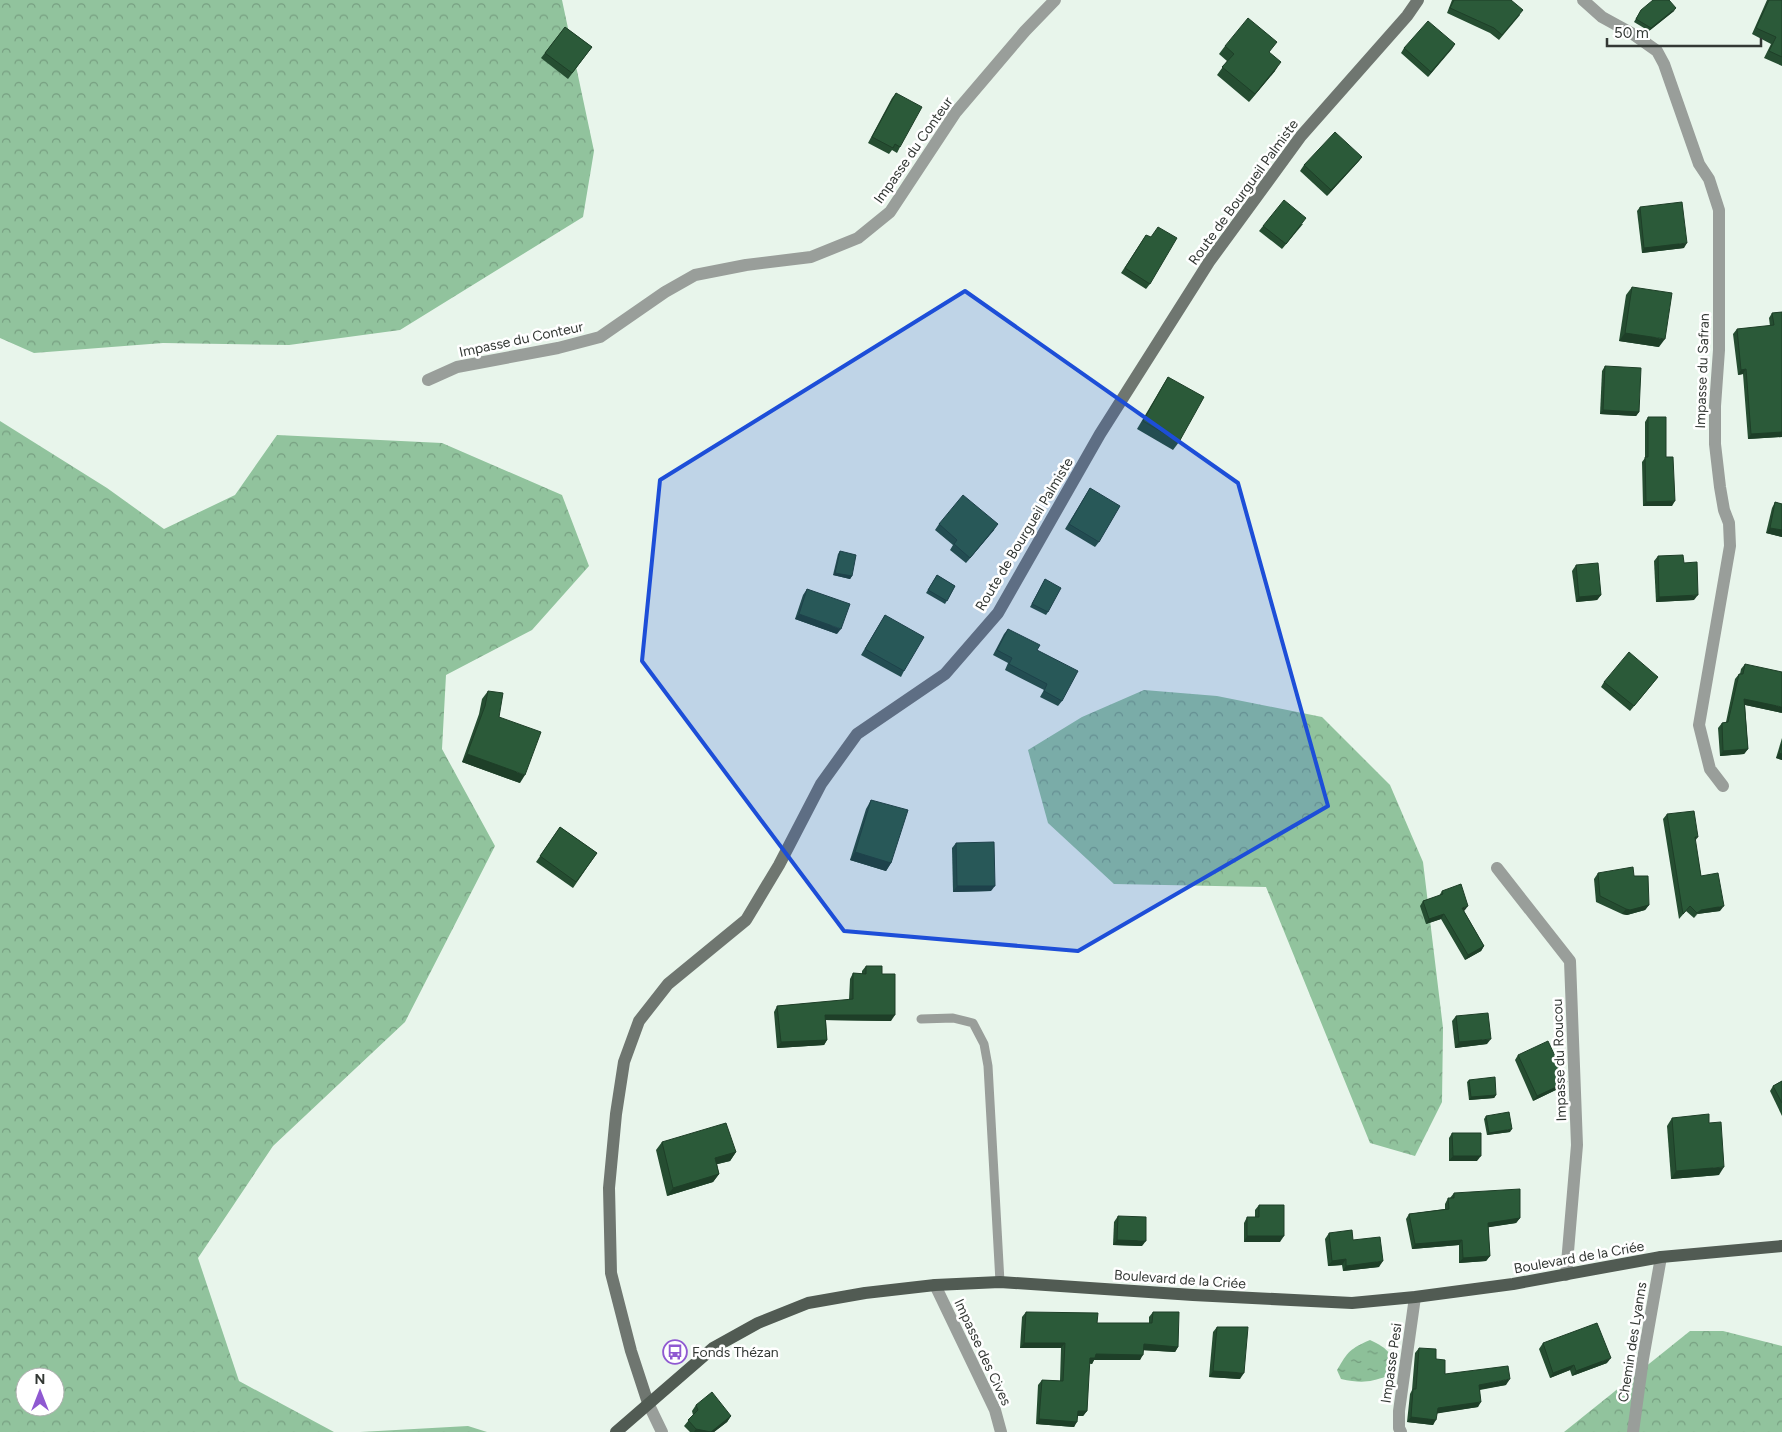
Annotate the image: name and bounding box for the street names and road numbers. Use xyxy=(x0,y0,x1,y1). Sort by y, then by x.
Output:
street label: Impasse du Conteur xyxy=(870,94,957,207)
street label: Route de Bourgueil Palmiste xyxy=(1185,116,1302,268)
street label: Impasse du Safran xyxy=(1692,313,1713,429)
street label: Impasse du Conteur xyxy=(458,318,585,361)
street label: Route de Bourgueil Palmiste xyxy=(972,454,1077,614)
street label: Impasse du Roucou xyxy=(1549,998,1570,1122)
street label: Boulevard de la Criée xyxy=(1513,1238,1646,1277)
street label: Boulevard de la Criée xyxy=(1114,1266,1247,1293)
street label: Chemin des Lyanns xyxy=(1615,1281,1650,1403)
street label: Impasse des Cives xyxy=(950,1296,1015,1408)
street label: Impasse Pesi xyxy=(1377,1322,1406,1404)

